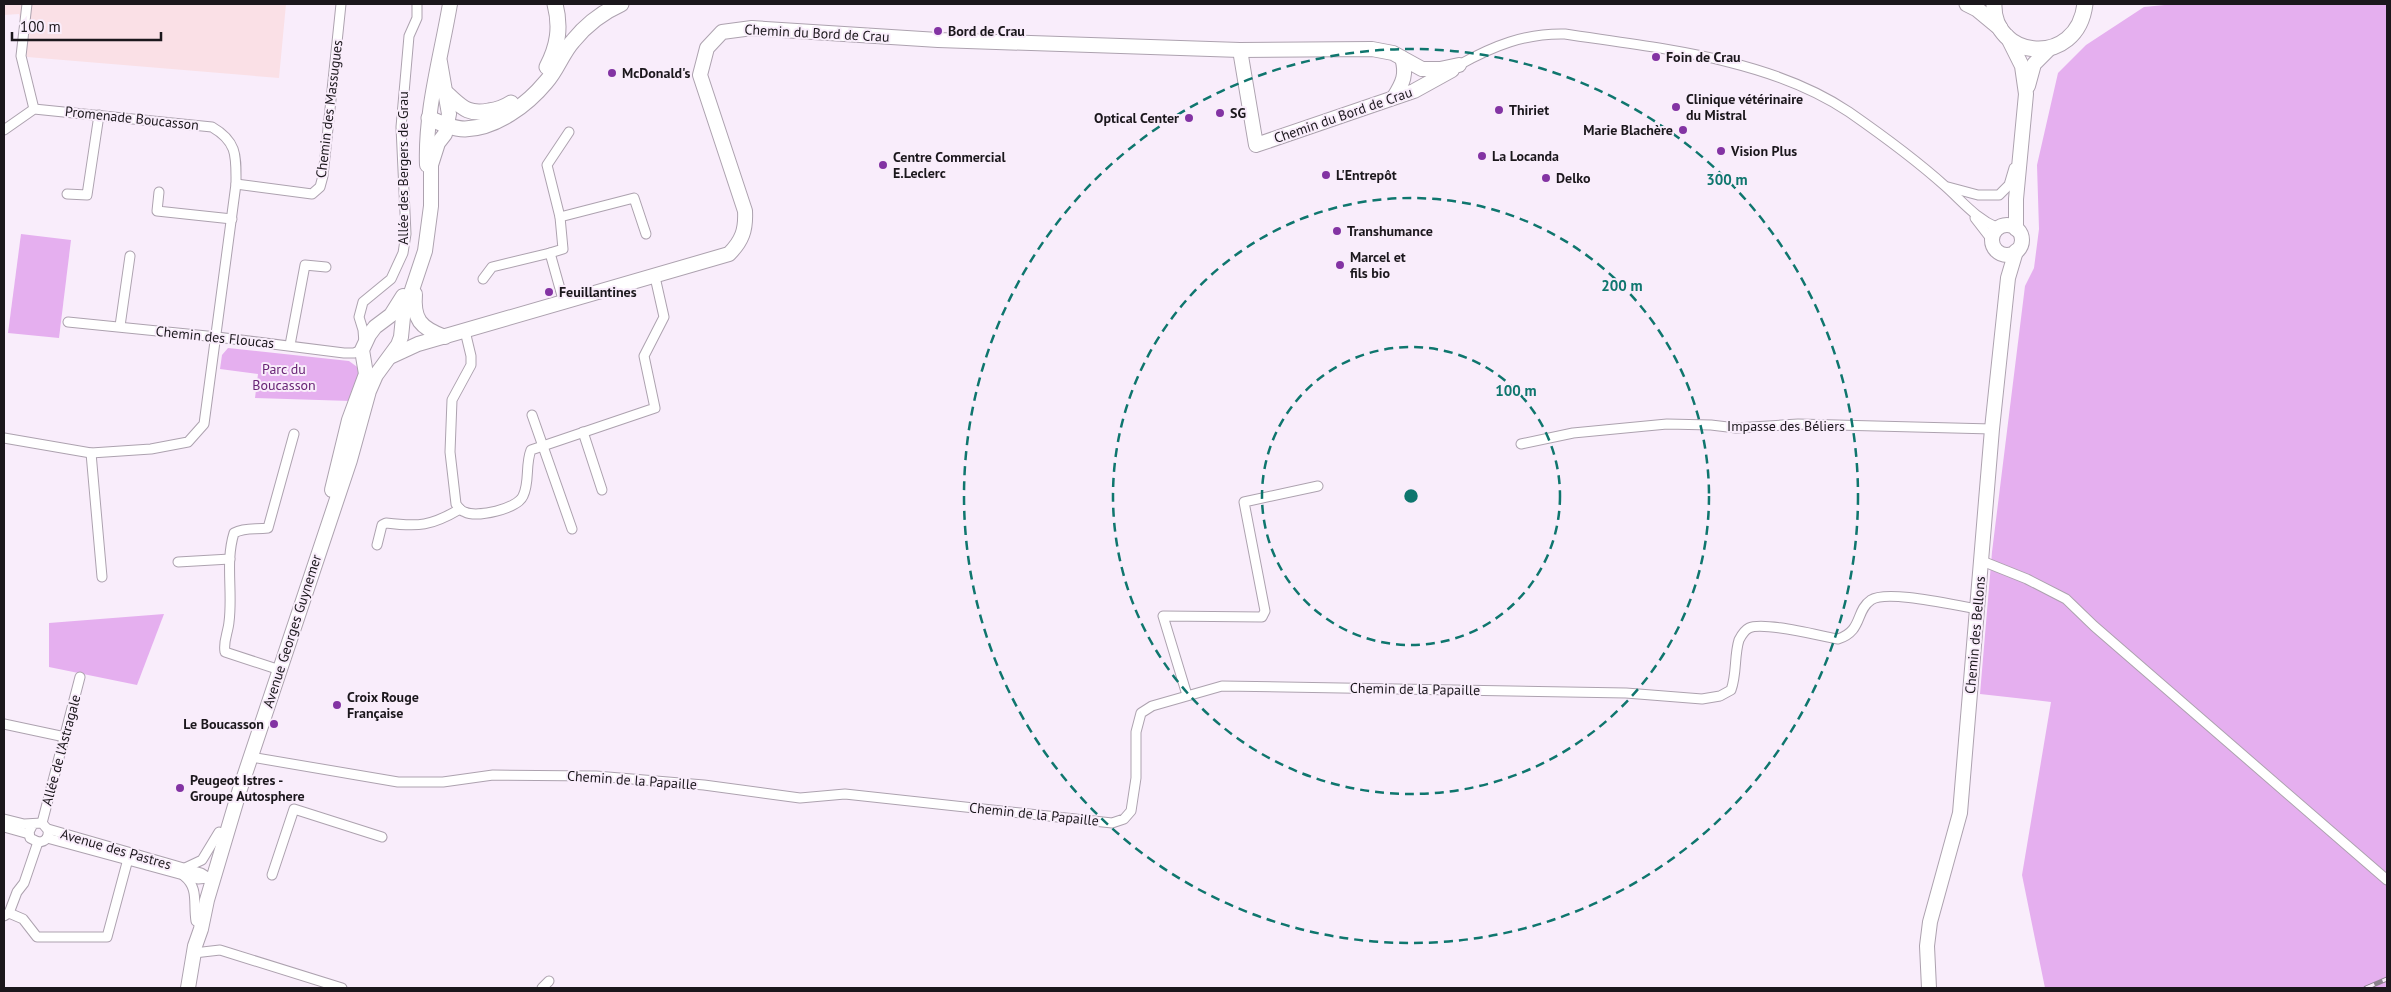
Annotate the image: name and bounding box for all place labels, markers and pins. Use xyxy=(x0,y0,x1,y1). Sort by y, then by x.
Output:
place label: Bord de Crau xyxy=(948,22,1025,40)
marker: Bord de Crau xyxy=(932,25,944,37)
place label: Foin de Crau xyxy=(1666,48,1741,66)
marker: Foin de Crau xyxy=(1650,51,1662,63)
place label: McDonald's xyxy=(622,64,691,82)
marker: McDonald's xyxy=(606,67,618,79)
place label: Clinique vétérinaire du Mistral xyxy=(1686,90,1803,124)
place label: Thiriet xyxy=(1509,101,1549,119)
marker: Clinique vétérinaire du Mistral xyxy=(1670,101,1682,113)
place label: SG xyxy=(1230,104,1246,122)
marker: Thiriet xyxy=(1493,104,1505,116)
marker: SG xyxy=(1214,107,1226,119)
place label: Optical Center xyxy=(1094,109,1179,127)
marker: Optical Center xyxy=(1183,112,1195,124)
place label: Marie Blachère xyxy=(1583,121,1673,139)
marker: Marie Blachère xyxy=(1677,124,1689,136)
place label: Vision Plus xyxy=(1730,142,1797,160)
marker: Vision Plus xyxy=(1715,145,1727,157)
place label: La Locanda xyxy=(1492,147,1559,165)
place label: Centre Commercial E.Leclerc xyxy=(893,148,1007,182)
marker: La Locanda xyxy=(1476,150,1488,162)
marker: Centre Commercial E.Leclerc xyxy=(877,159,889,171)
place label: L'Entrepôt xyxy=(1336,166,1397,184)
marker: L'Entrepôt xyxy=(1320,169,1332,181)
place label: Delko xyxy=(1556,169,1591,187)
marker: Delko xyxy=(1540,172,1552,184)
place label: Transhumance xyxy=(1347,222,1433,240)
marker: Transhumance xyxy=(1331,225,1343,237)
place label: Marcel et fils bio xyxy=(1350,248,1406,282)
marker: Marcel et fils bio xyxy=(1334,259,1346,271)
place label: Feuillantines xyxy=(559,283,637,301)
marker: Feuillantines xyxy=(543,286,555,298)
centre of rings xyxy=(1402,487,1420,505)
place label: Croix Rouge Française xyxy=(347,688,419,722)
marker: Croix Rouge Française xyxy=(331,699,343,711)
place label: Le Boucasson xyxy=(183,715,264,733)
marker: Le Boucasson xyxy=(268,718,280,730)
place label: Peugeot Istres - Groupe Autosphere xyxy=(190,771,305,805)
marker: Peugeot Istres - Groupe Autosphere xyxy=(174,782,186,794)

